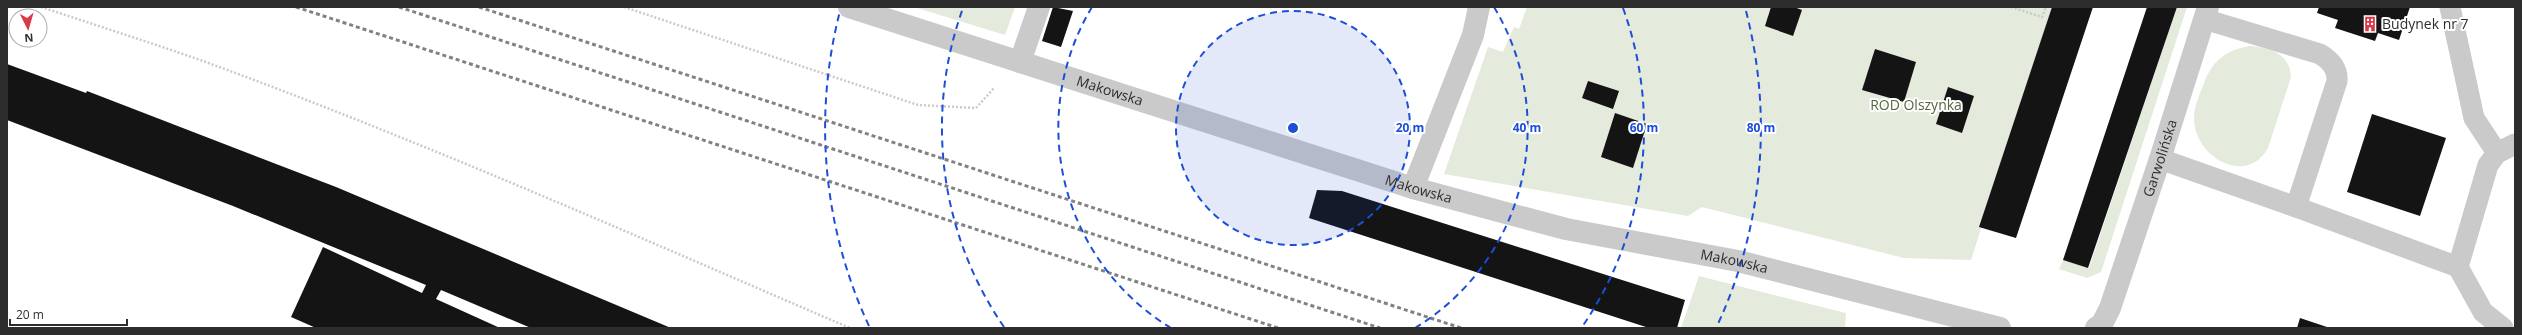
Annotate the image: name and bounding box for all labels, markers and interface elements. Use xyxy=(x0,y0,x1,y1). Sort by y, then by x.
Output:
north arrow xyxy=(8,8,48,48)
place label: Budynek nr 7 xyxy=(2382,14,2469,33)
building icon: Budynek nr 7 xyxy=(2361,15,2379,33)
text: N xyxy=(24,31,34,46)
street label: Makowska xyxy=(1074,71,1146,110)
park label: ROD Olszynka xyxy=(1870,95,1962,114)
street label: Garwolińska xyxy=(2138,117,2181,199)
text: 20 m xyxy=(1396,119,1424,136)
text: 40 m xyxy=(1513,119,1541,136)
text: 60 m xyxy=(1630,119,1658,136)
text: 80 m xyxy=(1747,119,1775,136)
centre of rings xyxy=(1286,121,1300,135)
street label: Makowska xyxy=(1383,170,1454,207)
street label: Makowska xyxy=(1699,244,1770,277)
scale bar xyxy=(10,301,127,327)
text: 20 m xyxy=(16,306,44,323)

